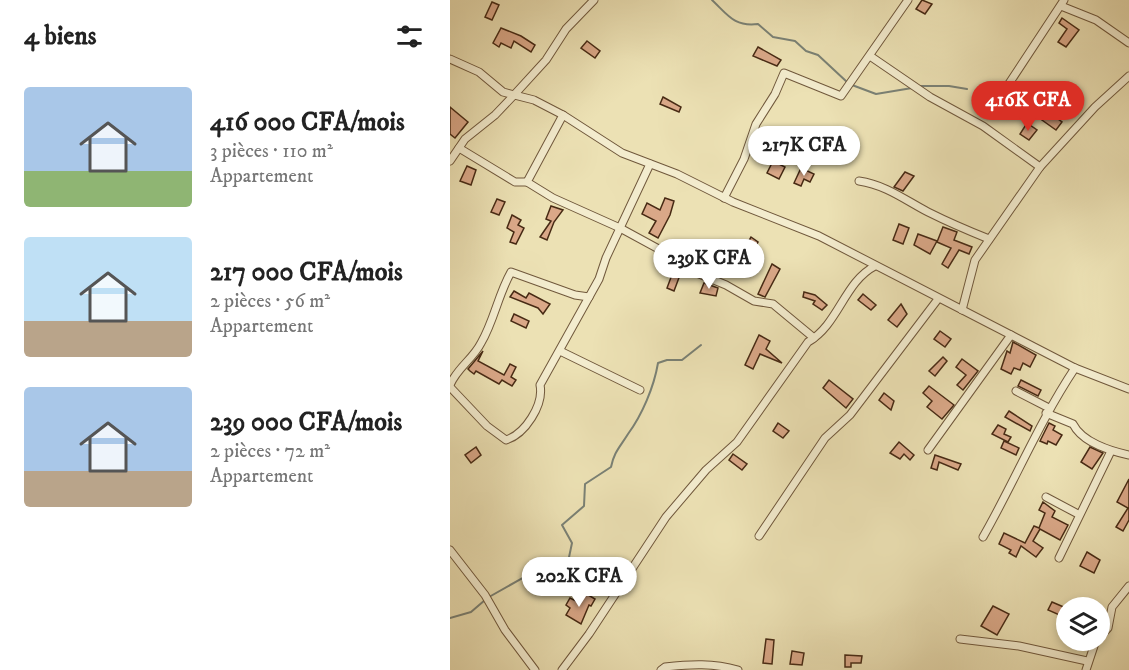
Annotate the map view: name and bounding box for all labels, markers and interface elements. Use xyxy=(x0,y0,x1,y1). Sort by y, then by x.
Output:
text: 4 biens xyxy=(24,20,96,53)
icon: filters xyxy=(393,20,426,53)
pin: 416K CFA xyxy=(966,81,1090,132)
text: 416K CFA xyxy=(985,88,1071,113)
text: 416 000 CFA/mois xyxy=(210,106,405,139)
icon: home xyxy=(72,111,144,183)
pin: 217K CFA xyxy=(742,126,866,177)
text: 217K CFA xyxy=(762,133,846,158)
text: 3 pièces · 110 m² xyxy=(210,139,333,164)
text: Appartement xyxy=(210,164,313,189)
pin: 239K CFA xyxy=(647,239,771,290)
text: 239K CFA xyxy=(667,246,751,271)
text: 217 000 CFA/mois xyxy=(210,256,403,289)
icon: home xyxy=(72,261,144,333)
text: 2 pièces · 56 m² xyxy=(210,289,330,314)
text: Appartement xyxy=(210,314,313,339)
text: 239 000 CFA/mois xyxy=(210,406,402,439)
icon: home xyxy=(72,411,144,483)
text: 2 pièces · 72 m² xyxy=(210,439,330,464)
text: Appartement xyxy=(210,464,313,489)
pin: 202K CFA xyxy=(517,557,641,608)
text: 202K CFA xyxy=(536,564,622,589)
map controls xyxy=(1056,597,1110,651)
button: layers xyxy=(1056,597,1110,651)

